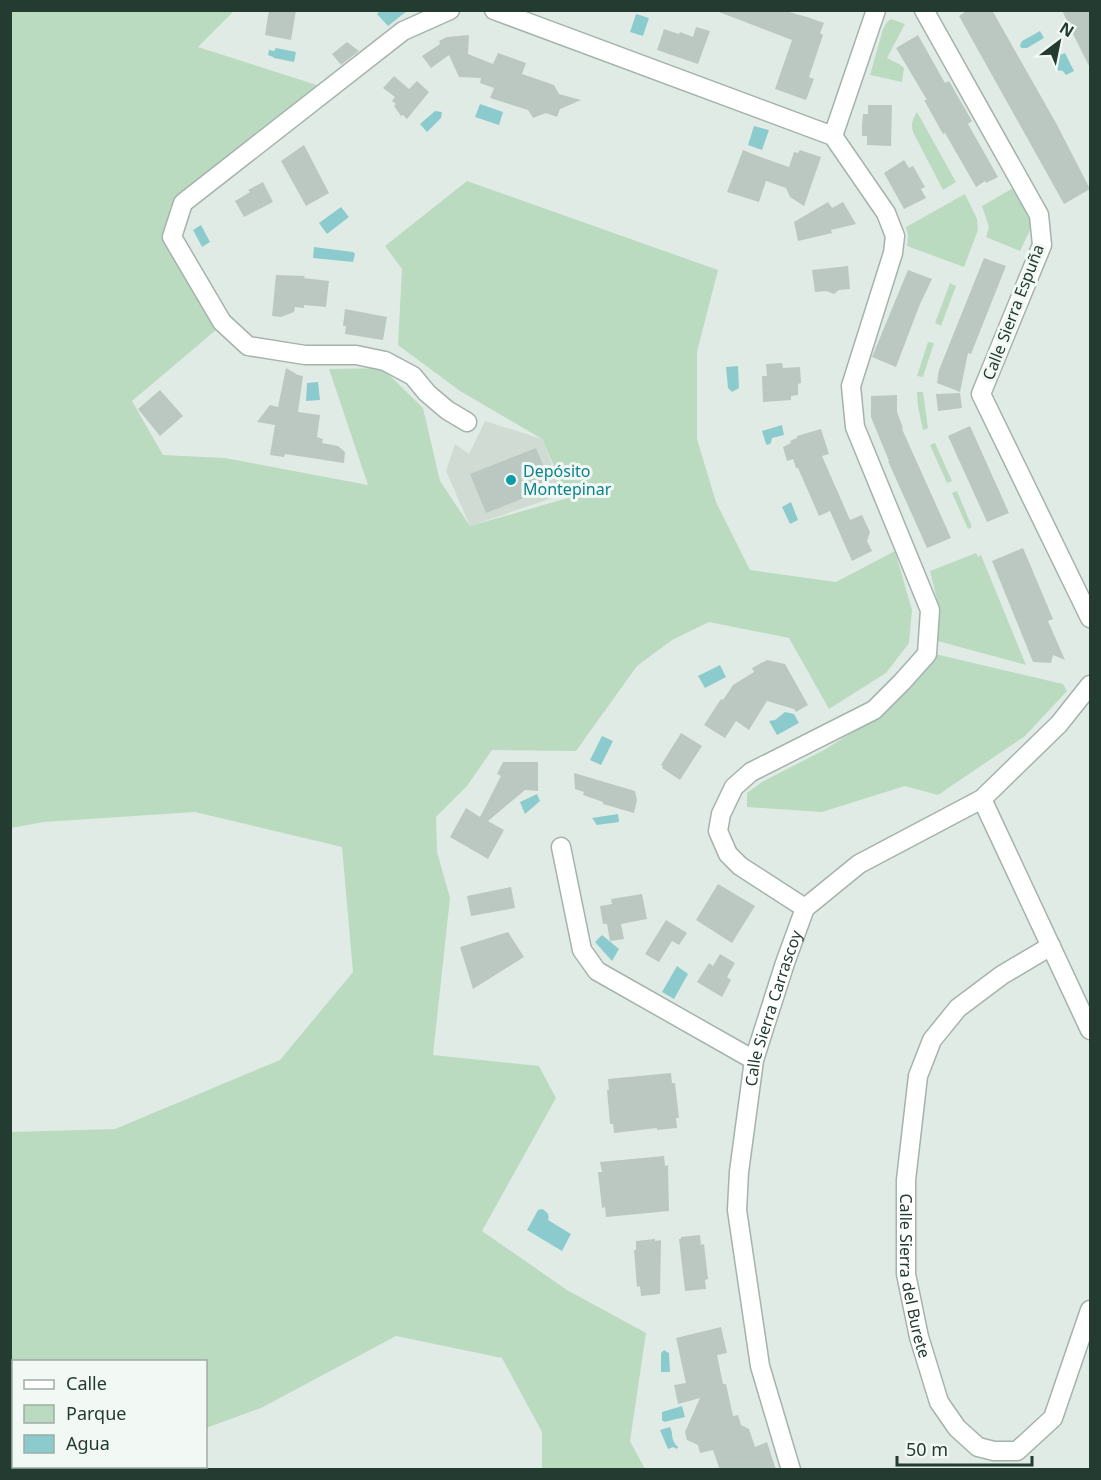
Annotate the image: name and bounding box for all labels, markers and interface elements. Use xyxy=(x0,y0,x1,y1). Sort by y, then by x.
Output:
north arrow xyxy=(1029,12,1089,72)
text: N xyxy=(1056,17,1078,42)
street label: Calle Sierra Espuña xyxy=(977,241,1049,383)
place label: Depósito Montepinar xyxy=(523,460,612,500)
marker: Depósito Montepinar xyxy=(504,473,518,487)
street label: Calle Sierra Carrascoy xyxy=(740,926,807,1088)
street label: Calle Sierra del Burete xyxy=(895,1193,936,1361)
legend xyxy=(12,1360,207,1468)
text: Calle xyxy=(66,1371,107,1395)
text: Parque xyxy=(66,1401,126,1425)
scale bar xyxy=(897,1429,1032,1467)
text: Agua xyxy=(66,1431,110,1455)
text: 50 m xyxy=(906,1437,948,1461)

